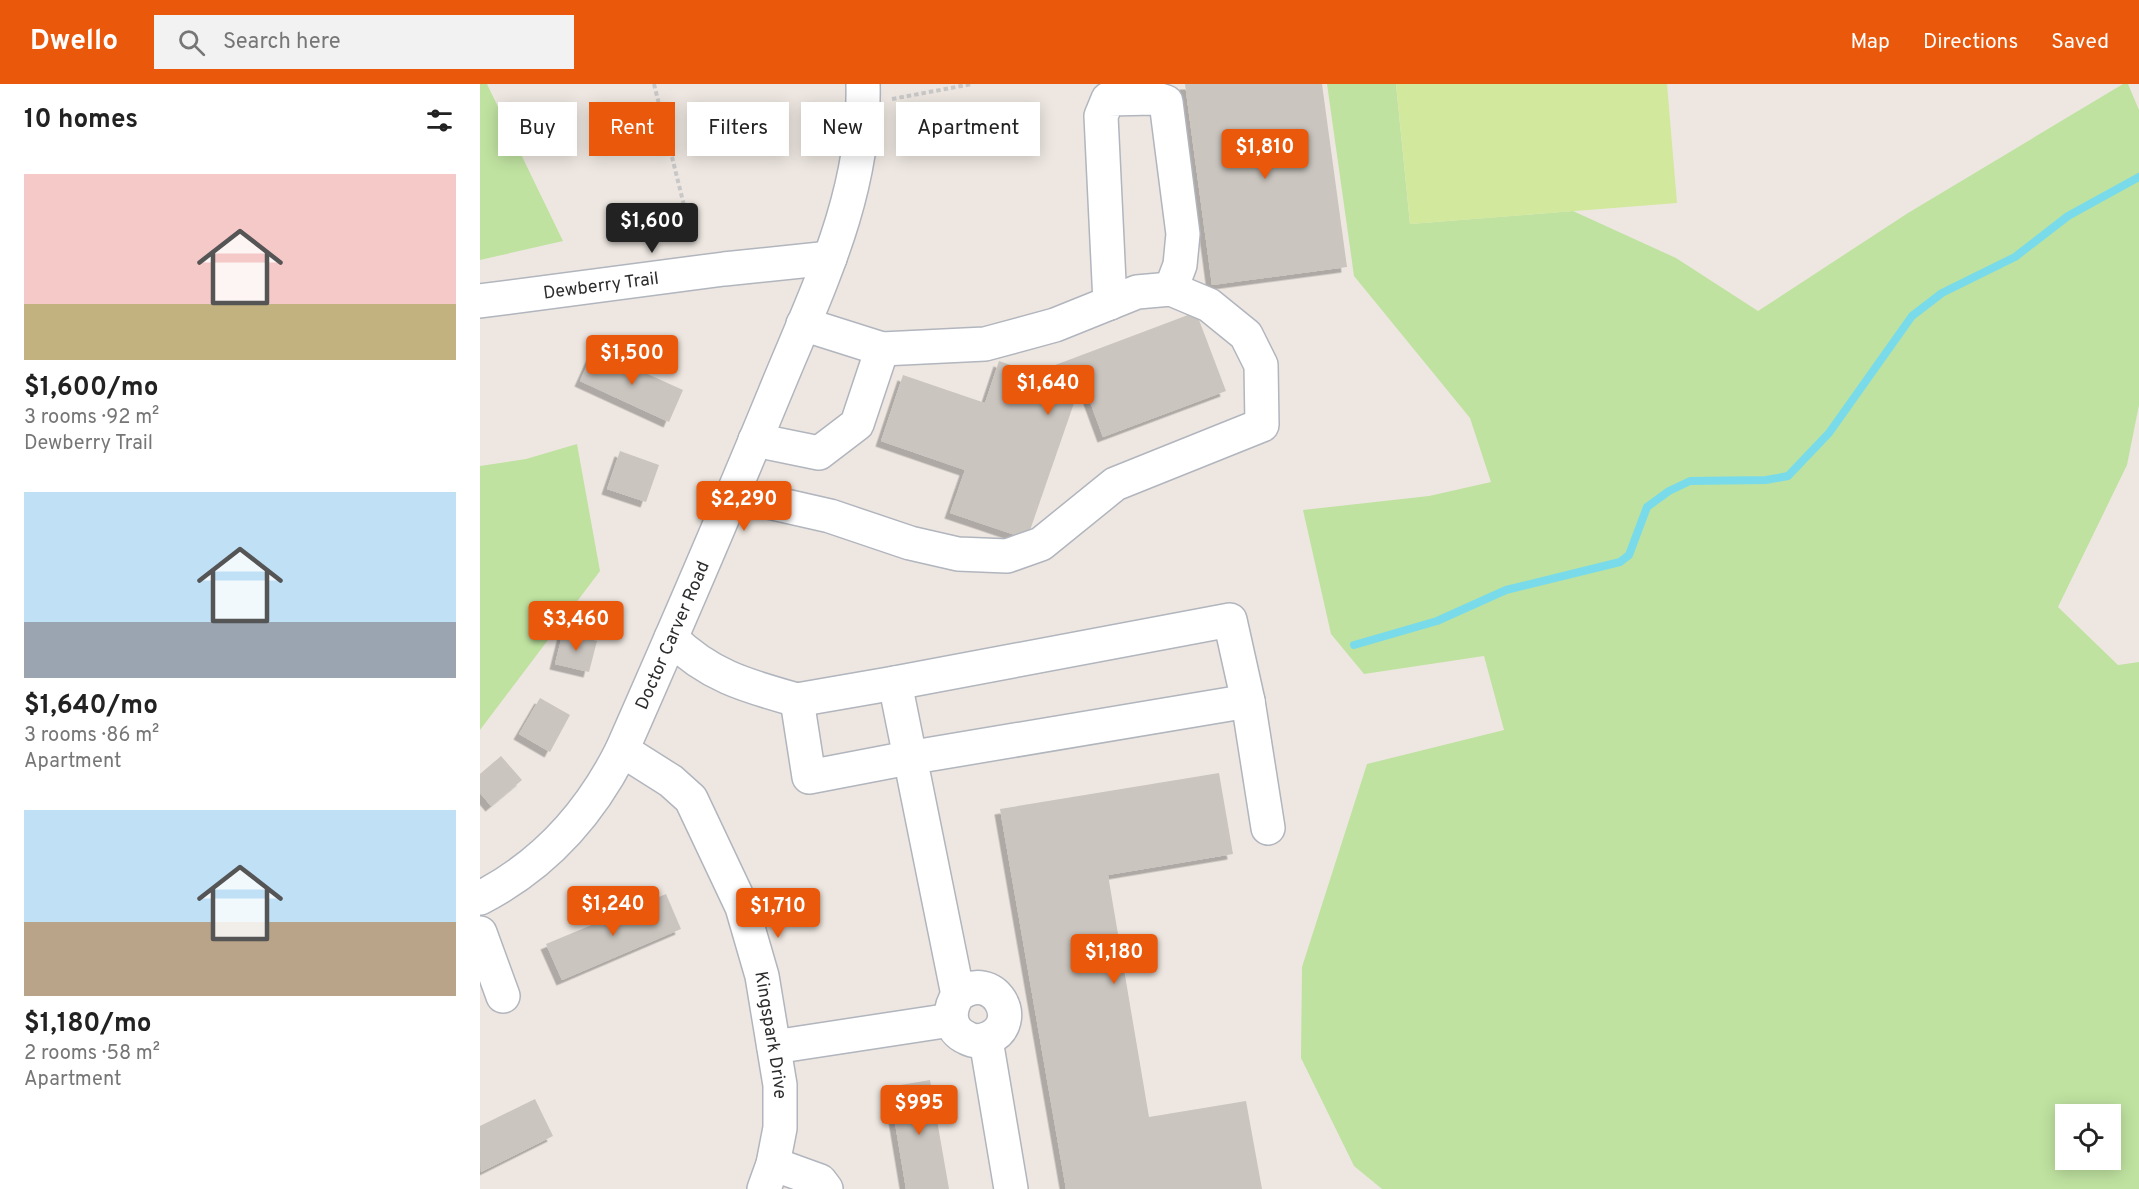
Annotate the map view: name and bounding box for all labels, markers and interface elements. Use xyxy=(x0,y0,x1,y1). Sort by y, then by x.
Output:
search box xyxy=(154,15,574,69)
text: Dwello xyxy=(30,24,118,60)
icon: search xyxy=(175,26,208,59)
text: Search here xyxy=(223,29,341,56)
text: Map xyxy=(1850,29,1890,56)
text: Directions xyxy=(1923,29,2018,56)
text: Saved xyxy=(2051,29,2109,56)
chip: Buy xyxy=(498,102,577,156)
chip: Rent xyxy=(589,102,675,156)
chip: Filters xyxy=(687,102,789,156)
chip: New xyxy=(801,102,884,156)
chip: Apartment xyxy=(896,102,1040,156)
text: 10 homes xyxy=(24,104,138,137)
icon: filters xyxy=(423,104,456,137)
pin: $1,810 xyxy=(1216,129,1314,180)
text: $1,810 xyxy=(1236,135,1294,161)
pin: $1,600 xyxy=(603,203,701,254)
text: $1,600 xyxy=(620,209,684,235)
icon: home xyxy=(186,213,294,321)
street label: Dewberry Trail xyxy=(542,268,660,306)
pin: $1,500 xyxy=(583,335,681,386)
text: $1,500 xyxy=(600,341,664,367)
pin: $1,640 xyxy=(999,365,1097,416)
text: $1,640 xyxy=(1016,371,1080,397)
text: $1,600/mo xyxy=(24,372,158,405)
text: 3 rooms · 92 m² xyxy=(24,405,159,431)
text: Dewberry Trail xyxy=(24,431,153,457)
pin: $2,290 xyxy=(695,481,793,532)
text: $2,290 xyxy=(710,487,778,513)
icon: home xyxy=(186,531,294,639)
street label: Doctor Carver Road xyxy=(631,558,716,713)
pin: $3,460 xyxy=(527,601,625,652)
text: $3,460 xyxy=(543,607,609,633)
text: $1,640/mo xyxy=(24,690,158,723)
text: 3 rooms · 86 m² xyxy=(24,723,159,749)
text: Apartment xyxy=(24,749,122,775)
icon: home xyxy=(186,849,294,957)
pin: $1,240 xyxy=(564,886,662,937)
pin: $1,710 xyxy=(729,888,827,939)
text: $1,240 xyxy=(581,892,645,918)
text: $1,710 xyxy=(750,894,806,920)
pin: $1,180 xyxy=(1065,934,1163,985)
text: $1,180 xyxy=(1085,940,1143,966)
street label: Kingspark Drive xyxy=(748,970,791,1099)
text: $1,180/mo xyxy=(24,1008,152,1041)
text: 2 rooms · 58 m² xyxy=(24,1041,160,1067)
text: Apartment xyxy=(24,1067,122,1093)
pin: $995 xyxy=(883,1085,955,1136)
text: $995 xyxy=(895,1091,943,1117)
map controls xyxy=(2055,1104,2121,1170)
button: locate xyxy=(2055,1104,2121,1170)

